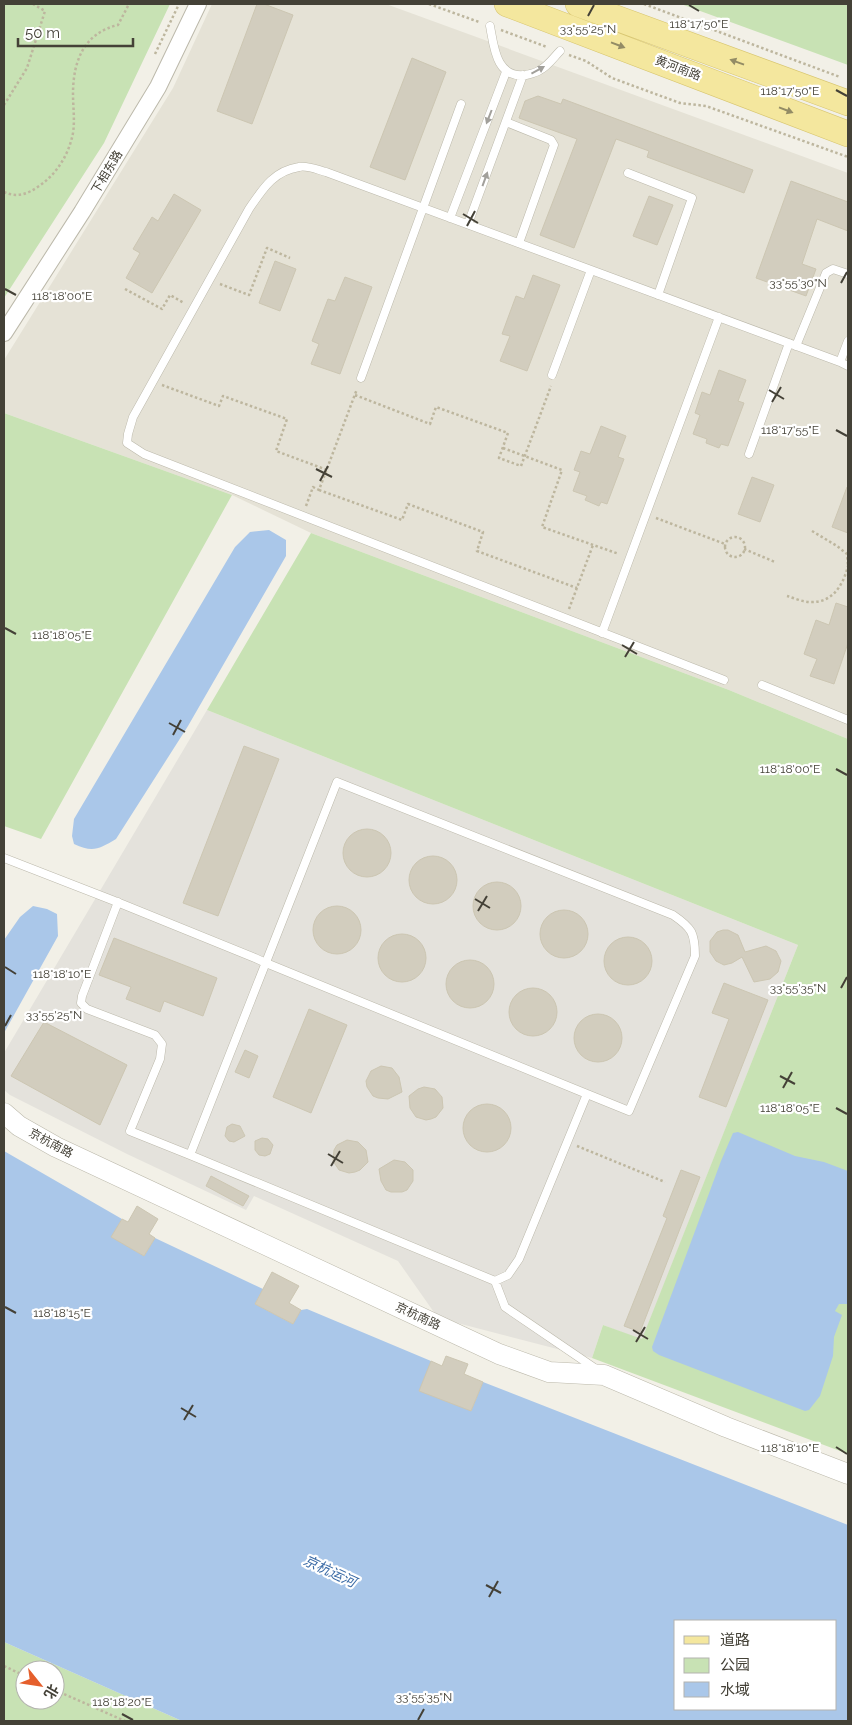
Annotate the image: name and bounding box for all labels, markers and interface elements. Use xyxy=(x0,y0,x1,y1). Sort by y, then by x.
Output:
scale bar xyxy=(18,15,132,47)
text: 118°17'50"E xyxy=(670,17,728,31)
text: 33°55'25"N xyxy=(560,22,616,36)
text: 50 m xyxy=(25,24,60,42)
one-way arrow xyxy=(611,42,625,50)
street label: 黄河南路 xyxy=(653,53,703,83)
one-way arrow xyxy=(729,58,744,66)
one-way arrow xyxy=(531,66,546,74)
text: 118°17'50"E xyxy=(761,84,819,98)
one-way arrow xyxy=(779,106,794,114)
one-way arrow xyxy=(485,110,492,125)
street label: 下相东路 xyxy=(89,148,125,196)
one-way arrow xyxy=(482,171,489,186)
text: 33°55'30"N xyxy=(769,276,827,290)
text: 118°18'00"E xyxy=(32,289,92,303)
text: 118°17'55"E xyxy=(761,423,819,437)
text: 118°18'05"E xyxy=(32,628,92,642)
text: 118°18'00"E xyxy=(760,762,820,776)
text: 118°18'10"E xyxy=(33,967,91,981)
text: 33°55'35"N xyxy=(770,981,826,995)
text: 33°55'25"N xyxy=(26,1008,82,1022)
text: 118°18'05"E xyxy=(760,1101,820,1115)
street label: 京杭南路 xyxy=(27,1126,75,1160)
street label: 京杭南路 xyxy=(393,1300,443,1332)
text: 118°18'15"E xyxy=(33,1306,91,1320)
text: 118°18'10"E xyxy=(761,1441,819,1455)
water label: 京杭运河 xyxy=(301,1552,361,1591)
legend xyxy=(674,1620,837,1710)
text: 道路 xyxy=(720,1631,750,1649)
text: 公园 xyxy=(720,1656,750,1674)
north arrow xyxy=(15,1660,65,1710)
text: 北 xyxy=(41,1681,62,1702)
text: 水域 xyxy=(720,1681,750,1699)
text: 33°55'35"N xyxy=(396,1690,452,1704)
text: 118°18'20"E xyxy=(92,1695,152,1709)

